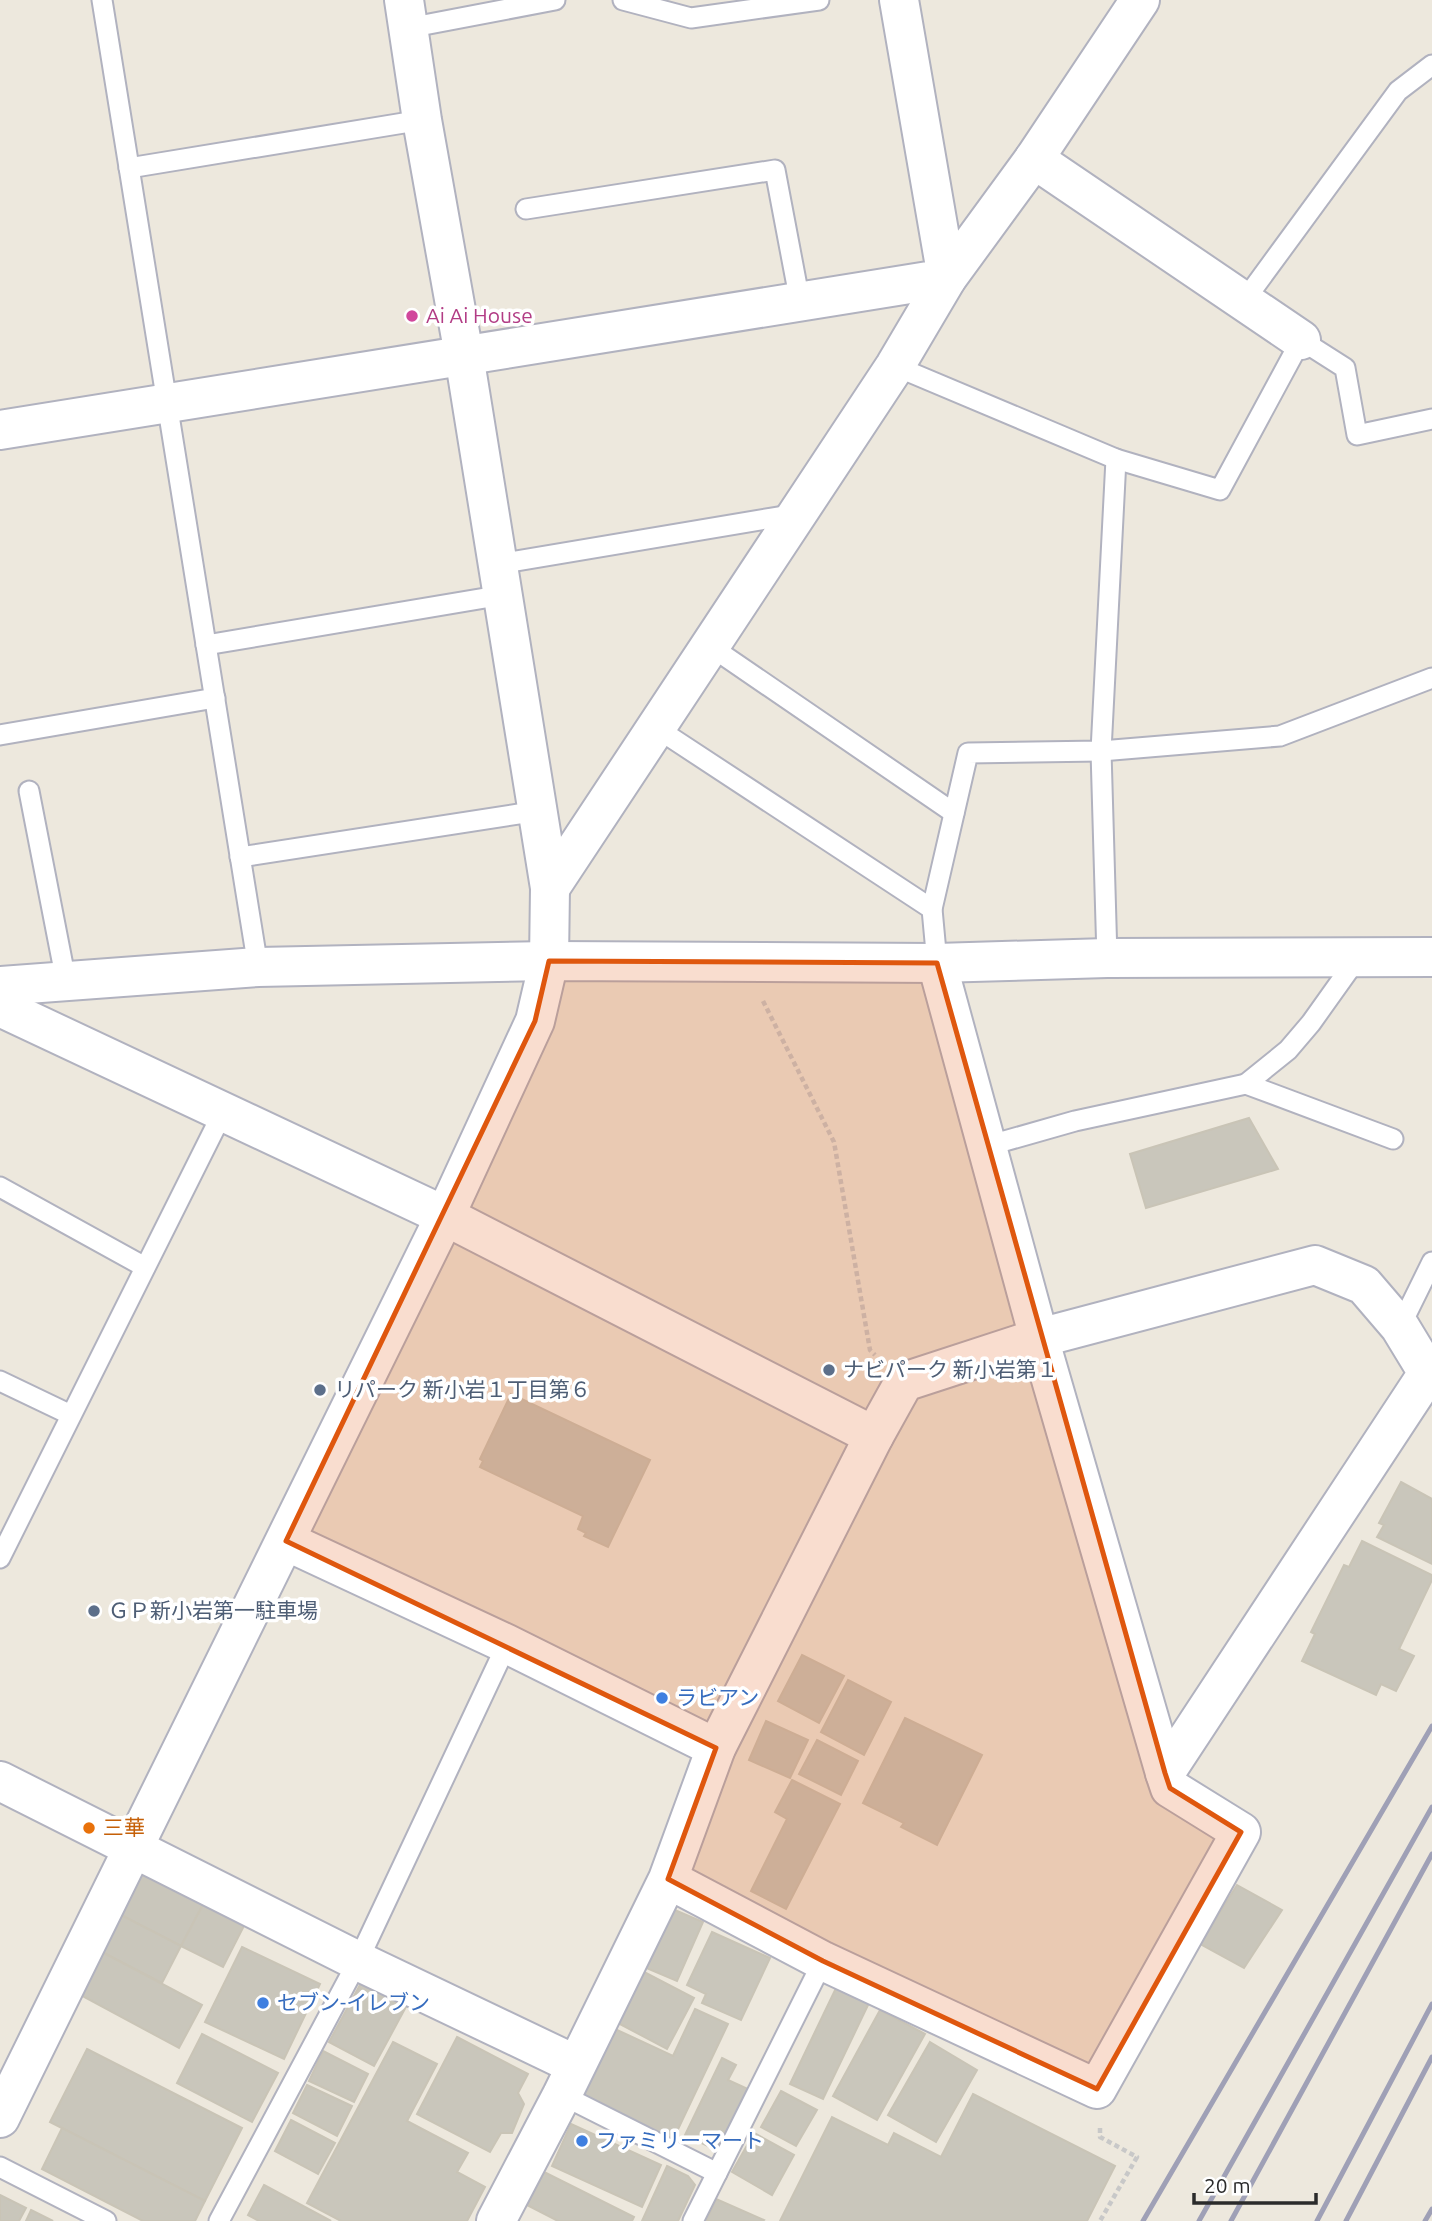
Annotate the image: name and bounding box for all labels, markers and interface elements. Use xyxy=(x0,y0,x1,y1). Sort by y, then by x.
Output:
place label: Ai Ai House xyxy=(426,303,533,327)
marker: Ai Ai House xyxy=(404,308,420,324)
place label: ナビパーク 新小岩第１ xyxy=(843,1357,1058,1381)
marker: ナビパーク 新小岩第１ xyxy=(821,1362,837,1378)
place label: リパーク 新小岩１丁目第６ xyxy=(334,1377,591,1401)
marker: リパーク 新小岩１丁目第６ xyxy=(312,1382,328,1398)
place label: ＧＰ新小岩第一駐車場 xyxy=(108,1598,318,1622)
marker: ＧＰ新小岩第一駐車場 xyxy=(86,1603,102,1619)
place label: ラビアン xyxy=(676,1685,759,1709)
marker: ラビアン xyxy=(654,1690,670,1706)
place label: 三華 xyxy=(103,1815,145,1839)
marker: 三華 xyxy=(81,1820,97,1836)
place label: セブン-イレブン xyxy=(277,1990,430,2014)
marker: セブン-イレブン xyxy=(255,1995,271,2011)
place label: ファミリーマート xyxy=(596,2128,764,2152)
marker: ファミリーマート xyxy=(574,2133,590,2149)
scale bar xyxy=(1194,2162,1316,2206)
text: 20 m xyxy=(1204,2173,1251,2197)

